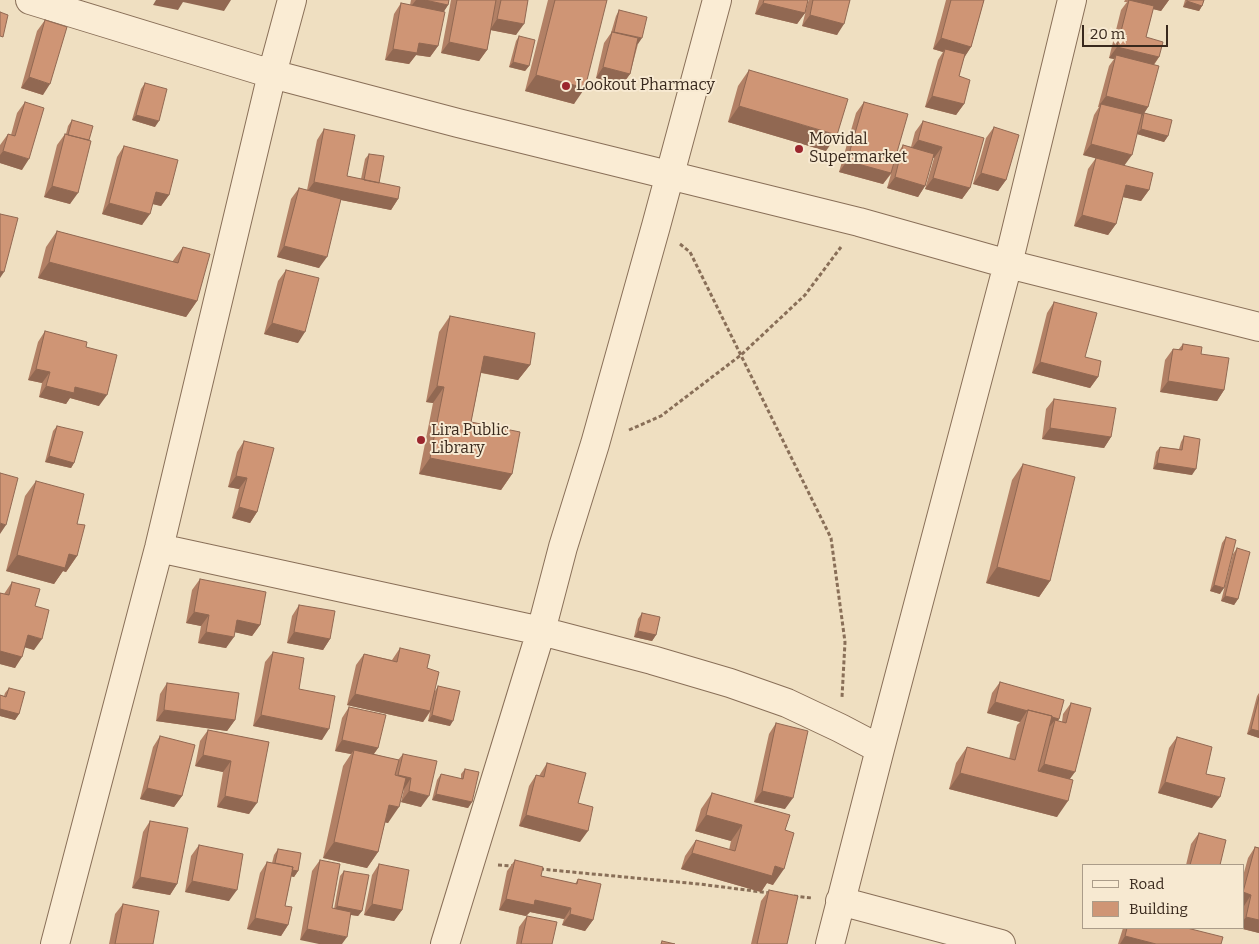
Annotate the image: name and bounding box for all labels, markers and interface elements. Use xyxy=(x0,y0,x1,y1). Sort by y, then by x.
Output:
scale bar xyxy=(1084,15,1170,47)
text: 20 m xyxy=(1090,25,1125,43)
place label: Lookout Pharmacy xyxy=(576,76,715,96)
marker: Lookout Pharmacy xyxy=(560,80,572,92)
place label: Movidal Supermarket xyxy=(809,130,907,168)
marker: Movidal Supermarket xyxy=(793,143,805,155)
place label: Lira Public Library xyxy=(431,421,509,459)
marker: Lira Public Library xyxy=(415,434,427,446)
legend xyxy=(1082,864,1244,929)
text: Road xyxy=(1129,875,1164,893)
text: Building xyxy=(1129,900,1188,918)

